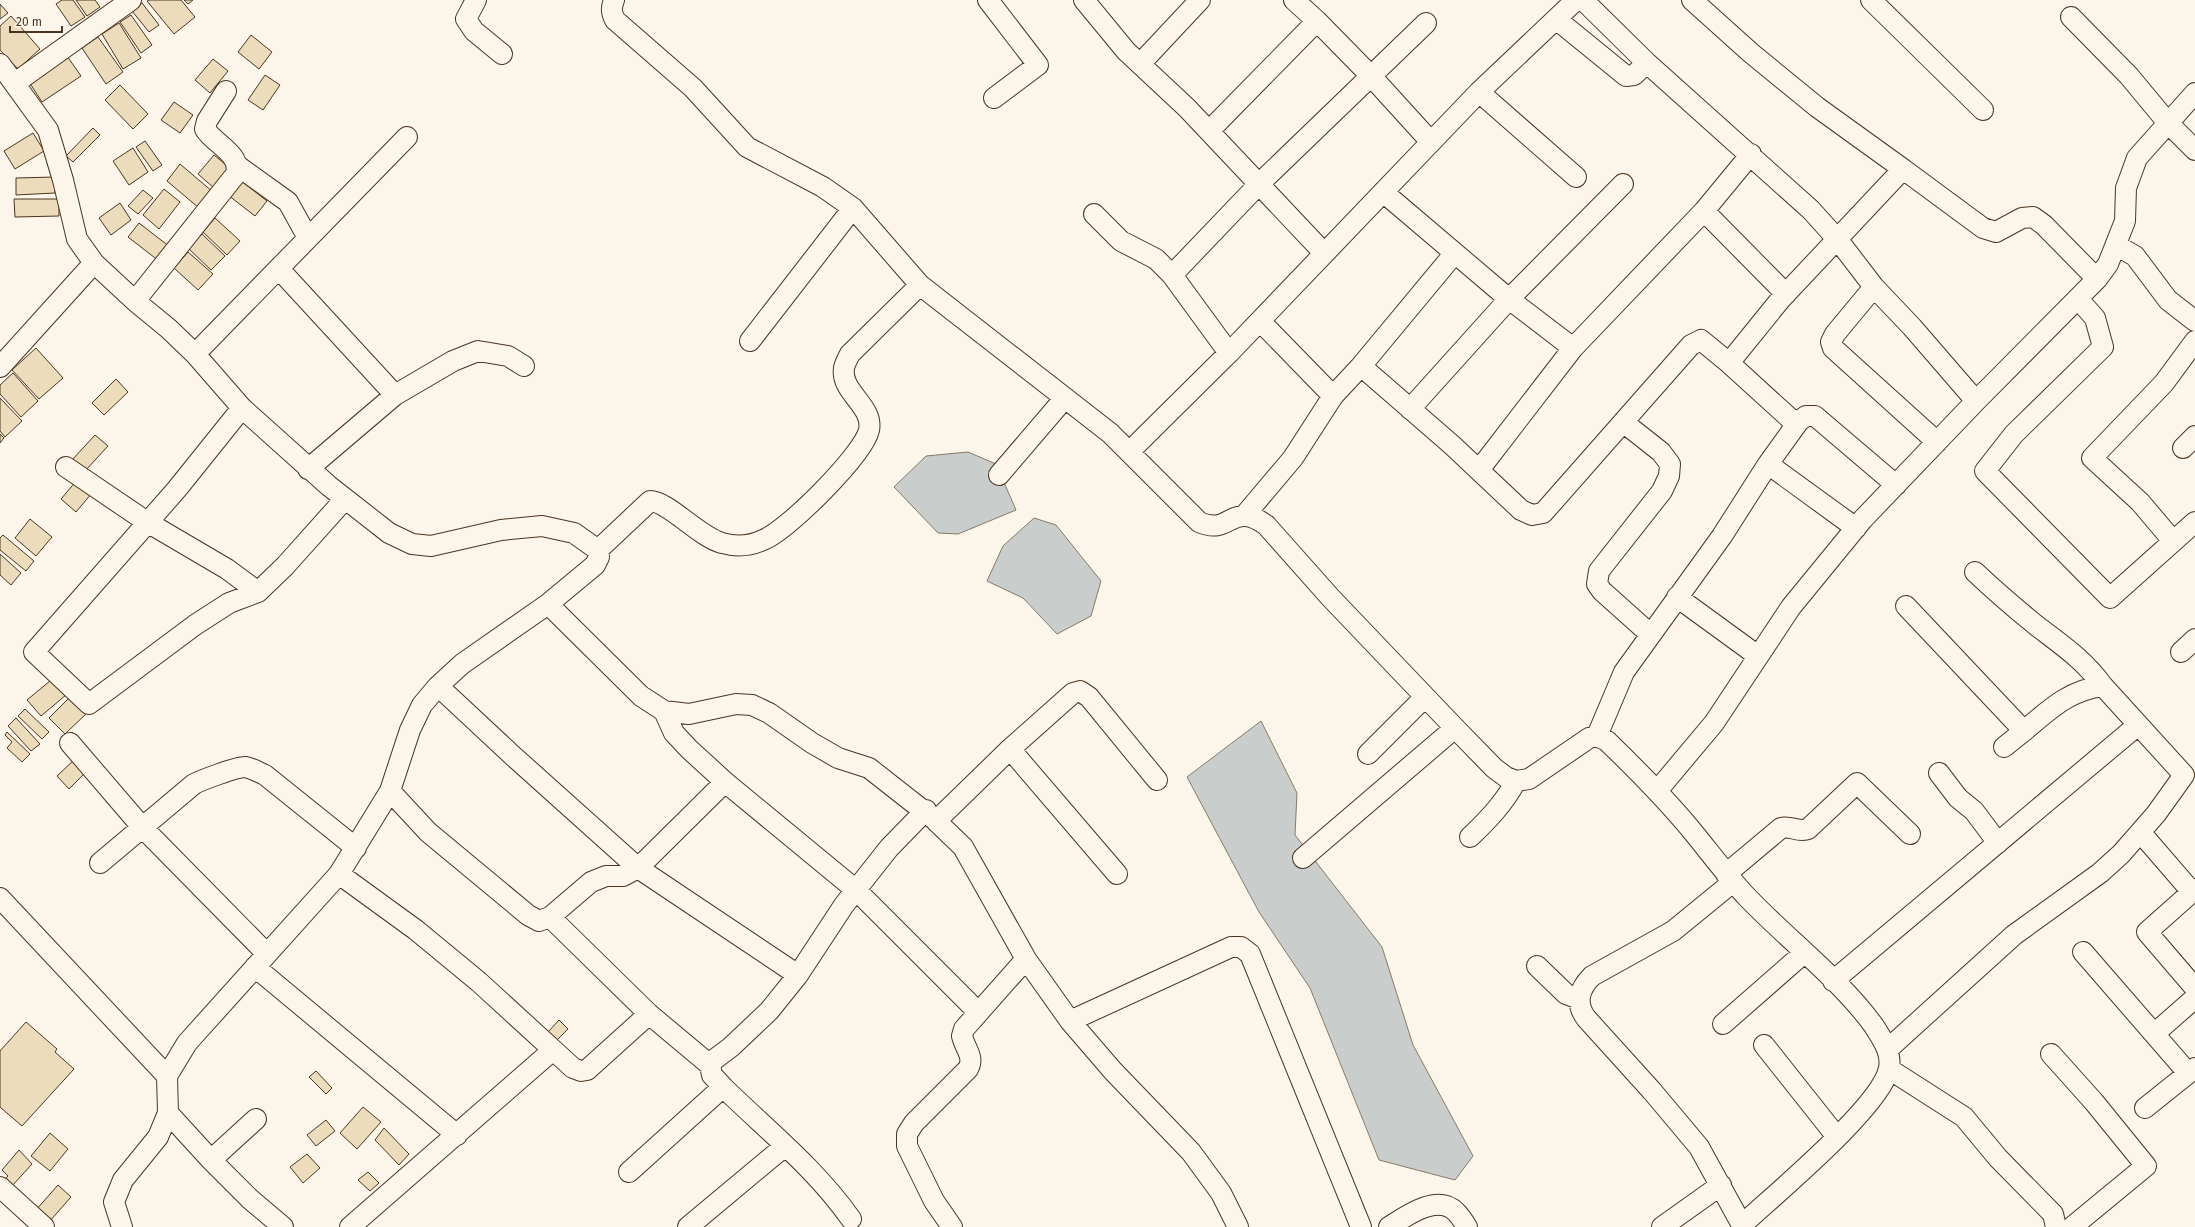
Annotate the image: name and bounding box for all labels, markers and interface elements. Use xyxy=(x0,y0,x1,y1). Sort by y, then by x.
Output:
scale bar xyxy=(10,8,62,34)
text: 20 m xyxy=(16,15,42,29)

